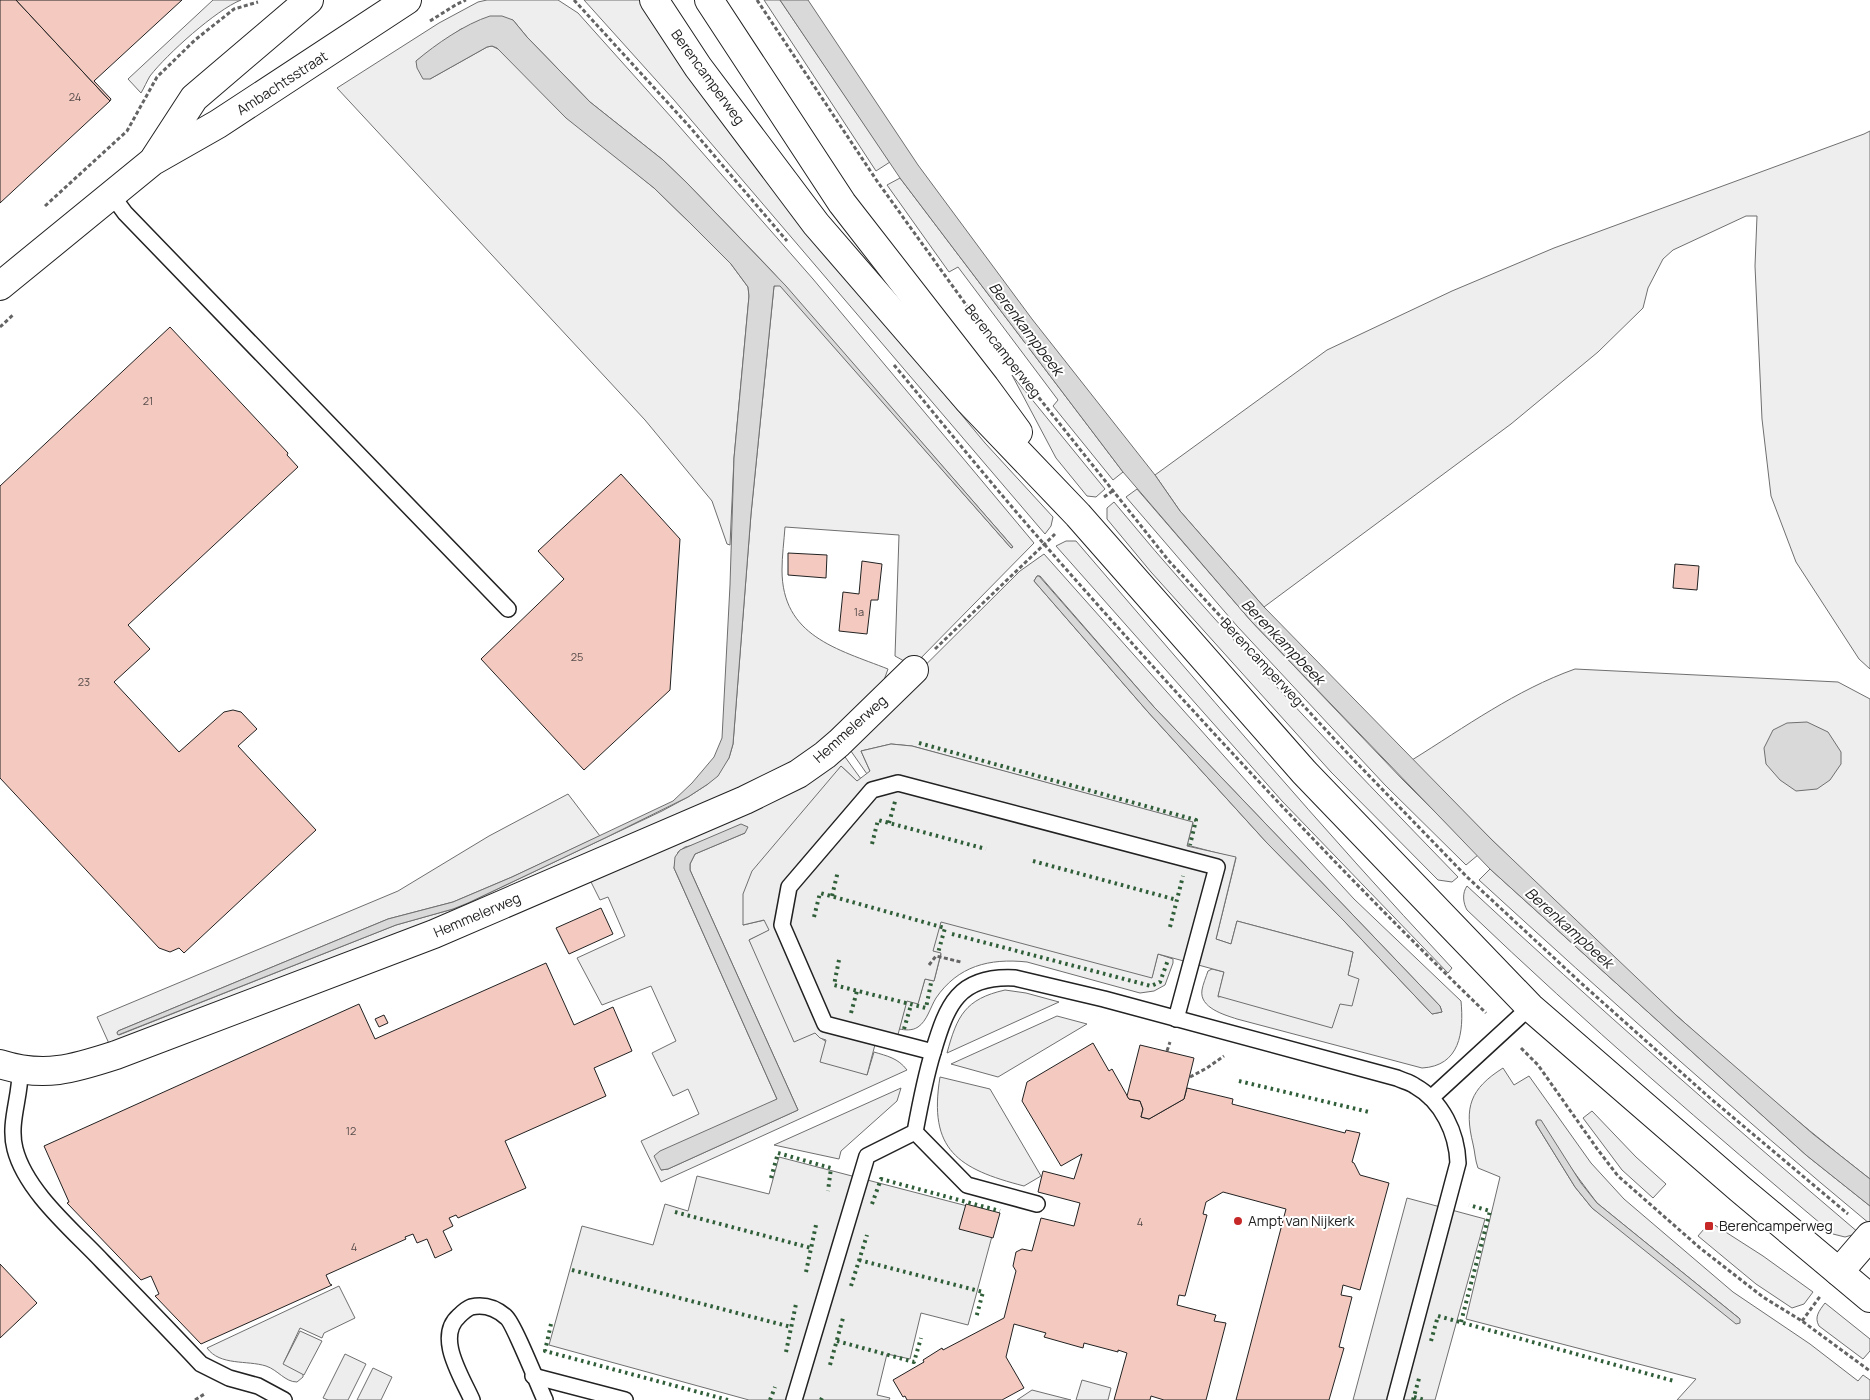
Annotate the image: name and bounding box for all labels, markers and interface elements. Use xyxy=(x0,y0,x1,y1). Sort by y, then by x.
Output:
street label: Berencamperweg xyxy=(667,25,750,128)
street label: Ambachtsstraat xyxy=(233,46,331,119)
house number: 24 xyxy=(69,89,81,104)
water label: Berenkampbeek xyxy=(984,278,1070,382)
street label: Berencamperweg xyxy=(961,300,1046,401)
house number: 21 xyxy=(143,393,153,408)
water label: Berenkampbeek xyxy=(1237,594,1332,691)
house number: 1a xyxy=(854,604,864,619)
street label: Berencamperweg xyxy=(1217,614,1308,710)
house number: 25 xyxy=(571,649,583,664)
house number: 23 xyxy=(78,674,90,689)
street label: Hemmelerweg xyxy=(809,690,891,767)
water label: Berenkampbeek xyxy=(1521,882,1620,975)
street label: Hemmelerweg xyxy=(430,888,523,941)
house number: 12 xyxy=(346,1123,356,1138)
place label: Ampt van Nijkerk xyxy=(1248,1211,1355,1230)
house number: 4 xyxy=(1137,1214,1143,1229)
marker: Ampt van Nijkerk xyxy=(1232,1215,1244,1227)
place label: Berencamperweg xyxy=(1719,1216,1833,1235)
marker: Berencamperweg xyxy=(1703,1220,1715,1232)
house number: 4 xyxy=(351,1239,357,1254)

